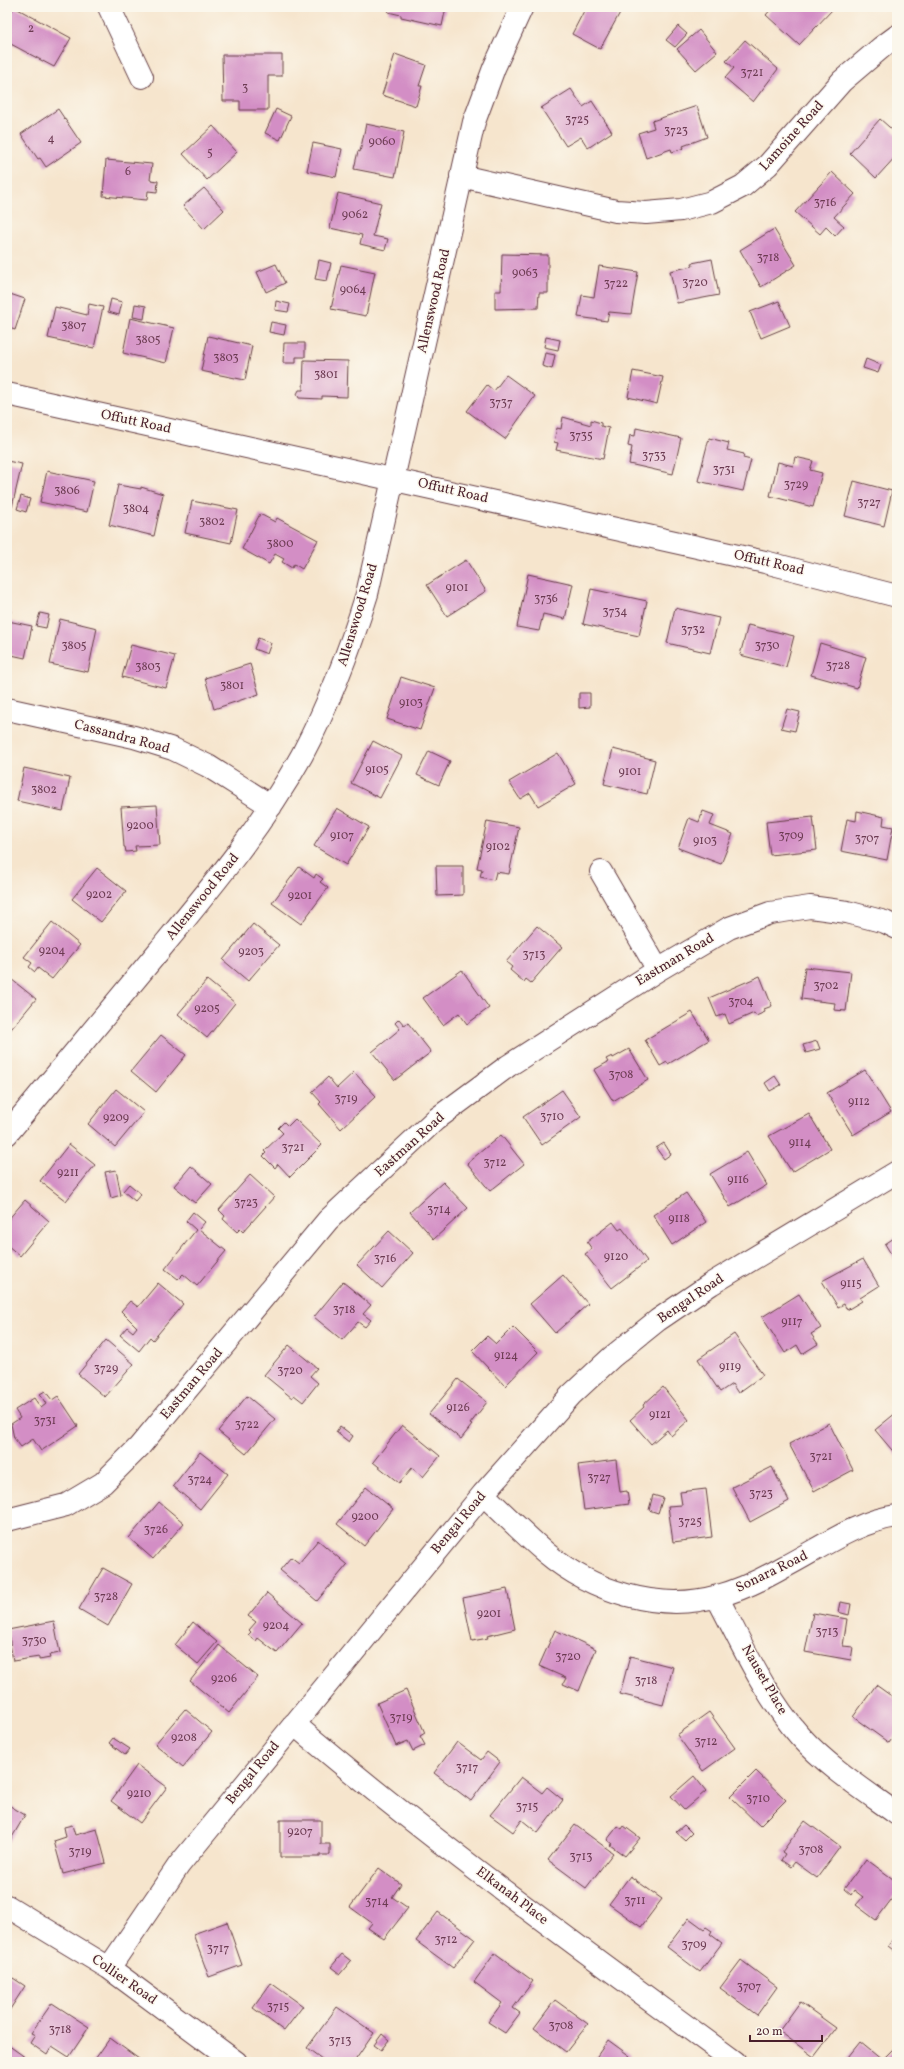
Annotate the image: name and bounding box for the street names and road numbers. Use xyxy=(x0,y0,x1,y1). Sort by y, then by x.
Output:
street label: Lamoine Road xyxy=(755,97,829,175)
street label: Allenswood Road xyxy=(413,247,455,355)
street label: Offutt Road xyxy=(99,405,173,439)
street label: Offutt Road xyxy=(416,474,490,508)
street label: Offutt Road xyxy=(732,546,806,580)
street label: Allenswood Road xyxy=(333,561,383,669)
street label: Cassandra Road xyxy=(72,715,172,759)
street label: Allenswood Road xyxy=(162,849,244,944)
street label: Eastman Road xyxy=(632,929,718,991)
street label: Eastman Road xyxy=(371,1108,449,1182)
street label: Bengal Road xyxy=(654,1270,728,1328)
street label: Eastman Road xyxy=(156,1344,228,1424)
street label: Bengal Road xyxy=(427,1488,491,1558)
street label: Sonara Road xyxy=(733,1546,811,1598)
street label: Nauset Place xyxy=(736,1642,792,1719)
street label: Bengal Road xyxy=(222,1737,284,1809)
street label: Elkanah Place xyxy=(472,1863,552,1930)
street label: Collier Road xyxy=(87,1950,161,2010)

